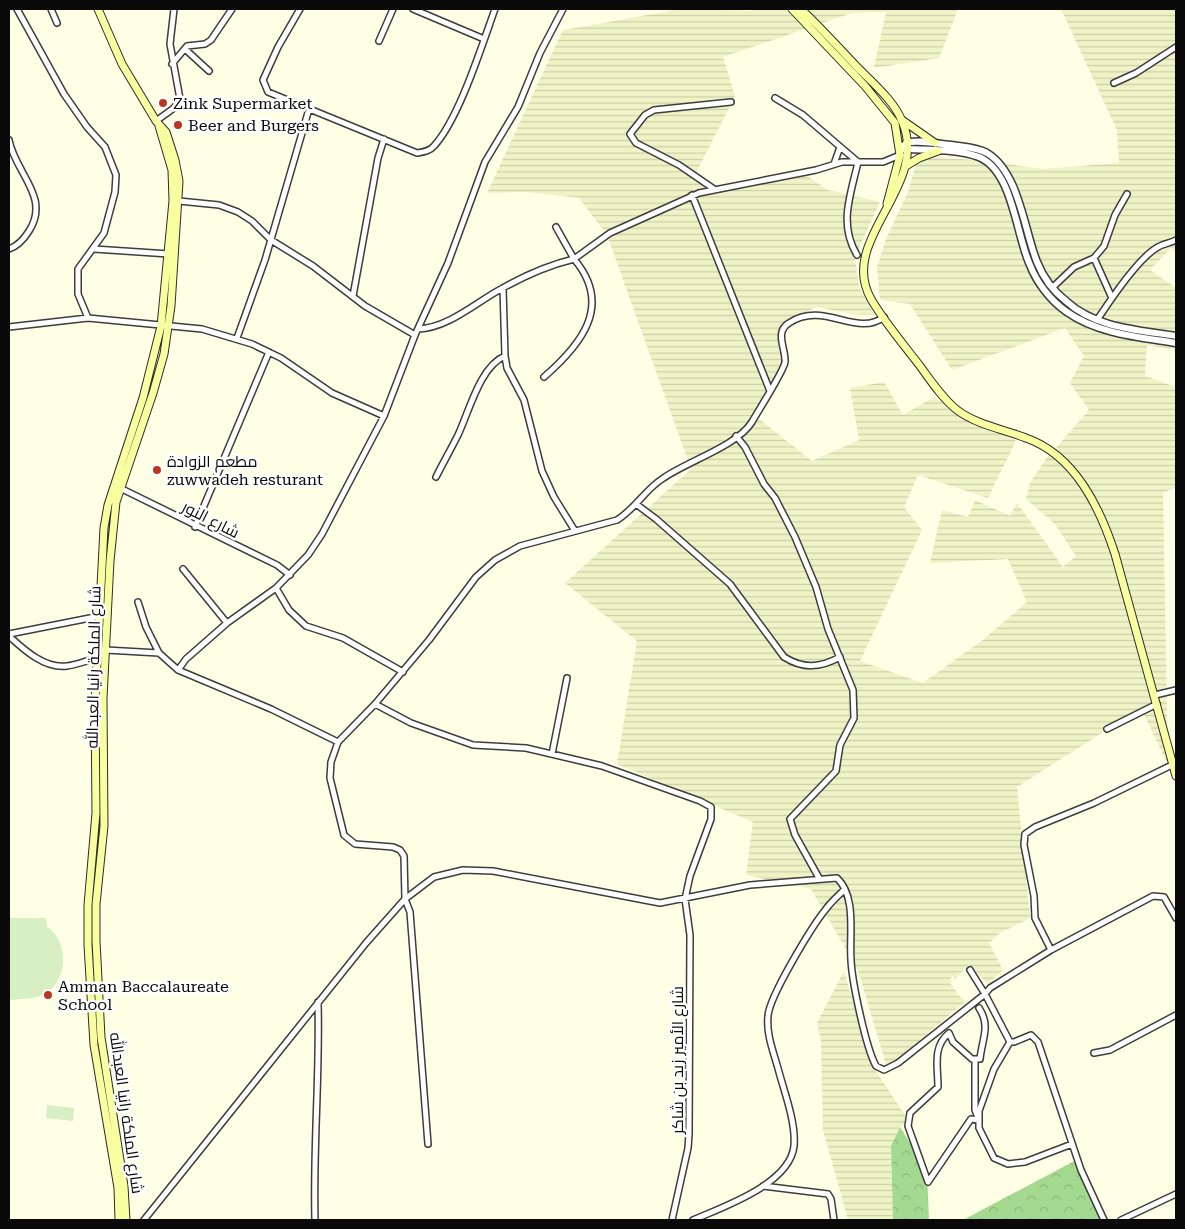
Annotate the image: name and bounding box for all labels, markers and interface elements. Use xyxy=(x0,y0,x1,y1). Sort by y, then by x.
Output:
place label: Zink Supermarket xyxy=(173,94,312,113)
marker: Zink Supermarket xyxy=(157,97,169,109)
place label: Beer and Burgers xyxy=(188,116,319,135)
marker: Beer and Burgers xyxy=(172,119,184,131)
place label: مطعم الزوادة zuwwadeh resturant xyxy=(167,452,323,489)
marker: مطعم الزوادة zuwwadeh resturant xyxy=(151,464,163,476)
street label: شارع النور xyxy=(177,496,243,544)
street label: شارع الملكة رانيا العبدالله xyxy=(82,585,106,749)
place label: Amman Baccalaureate School xyxy=(58,977,229,1014)
street label: شارع الأمير زيد بن شاكر xyxy=(668,986,689,1135)
marker: Amman Baccalaureate School xyxy=(42,989,54,1001)
street label: شارع الملكة رانيا العبدالله xyxy=(104,1031,148,1195)

